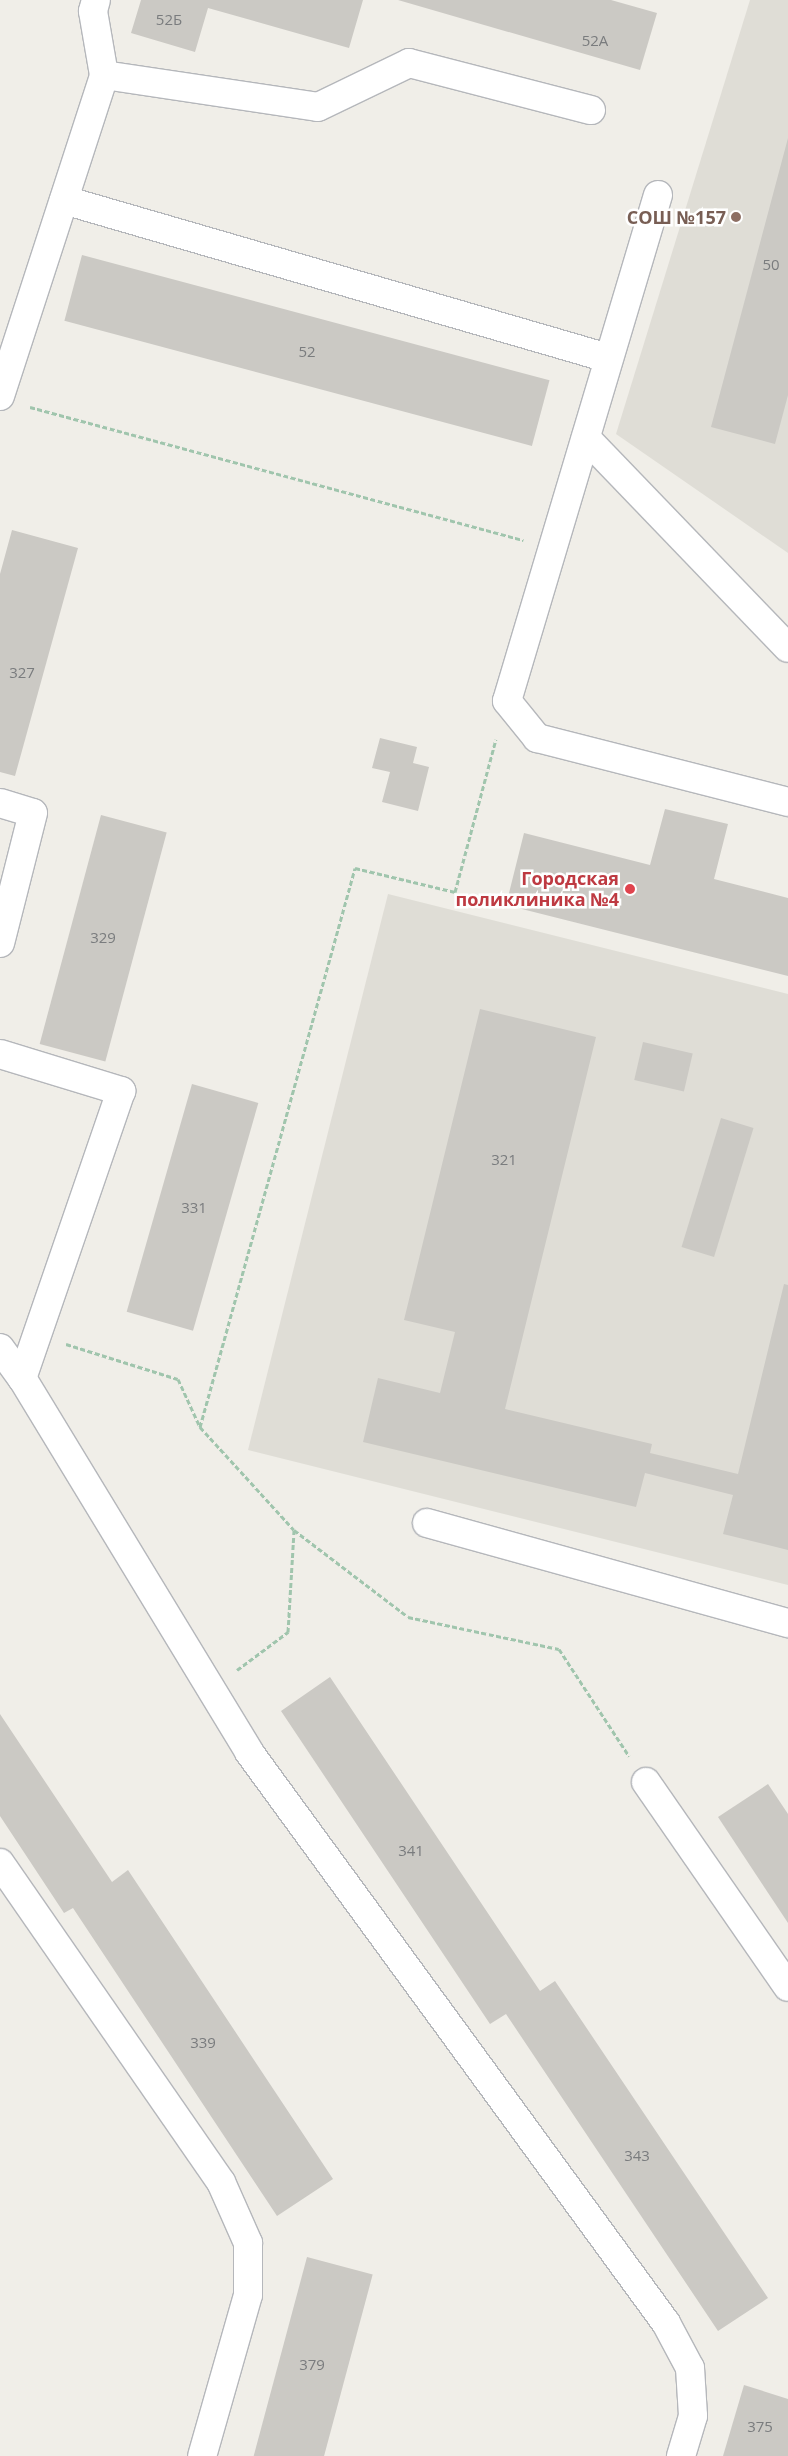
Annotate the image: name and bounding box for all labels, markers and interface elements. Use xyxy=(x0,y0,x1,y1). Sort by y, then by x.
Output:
house number: 52Б xyxy=(156,11,182,29)
house number: 52А xyxy=(582,32,608,50)
place label: СОШ №157 xyxy=(627,206,726,228)
marker: СОШ №157 xyxy=(730,211,742,223)
house number: 50 xyxy=(762,256,780,274)
house number: 52 xyxy=(298,343,316,361)
house number: 327 xyxy=(9,664,35,682)
place label: Городская поликлиника №4 xyxy=(455,868,619,911)
marker: Городская поликлиника №4 xyxy=(623,882,637,896)
house number: 329 xyxy=(90,929,116,947)
house number: 321 xyxy=(491,1151,517,1169)
house number: 331 xyxy=(181,1199,207,1217)
house number: 341 xyxy=(398,1842,424,1860)
house number: 339 xyxy=(190,2034,216,2052)
house number: 343 xyxy=(624,2147,650,2165)
house number: 379 xyxy=(299,2356,325,2374)
house number: 375 xyxy=(747,2418,773,2436)

